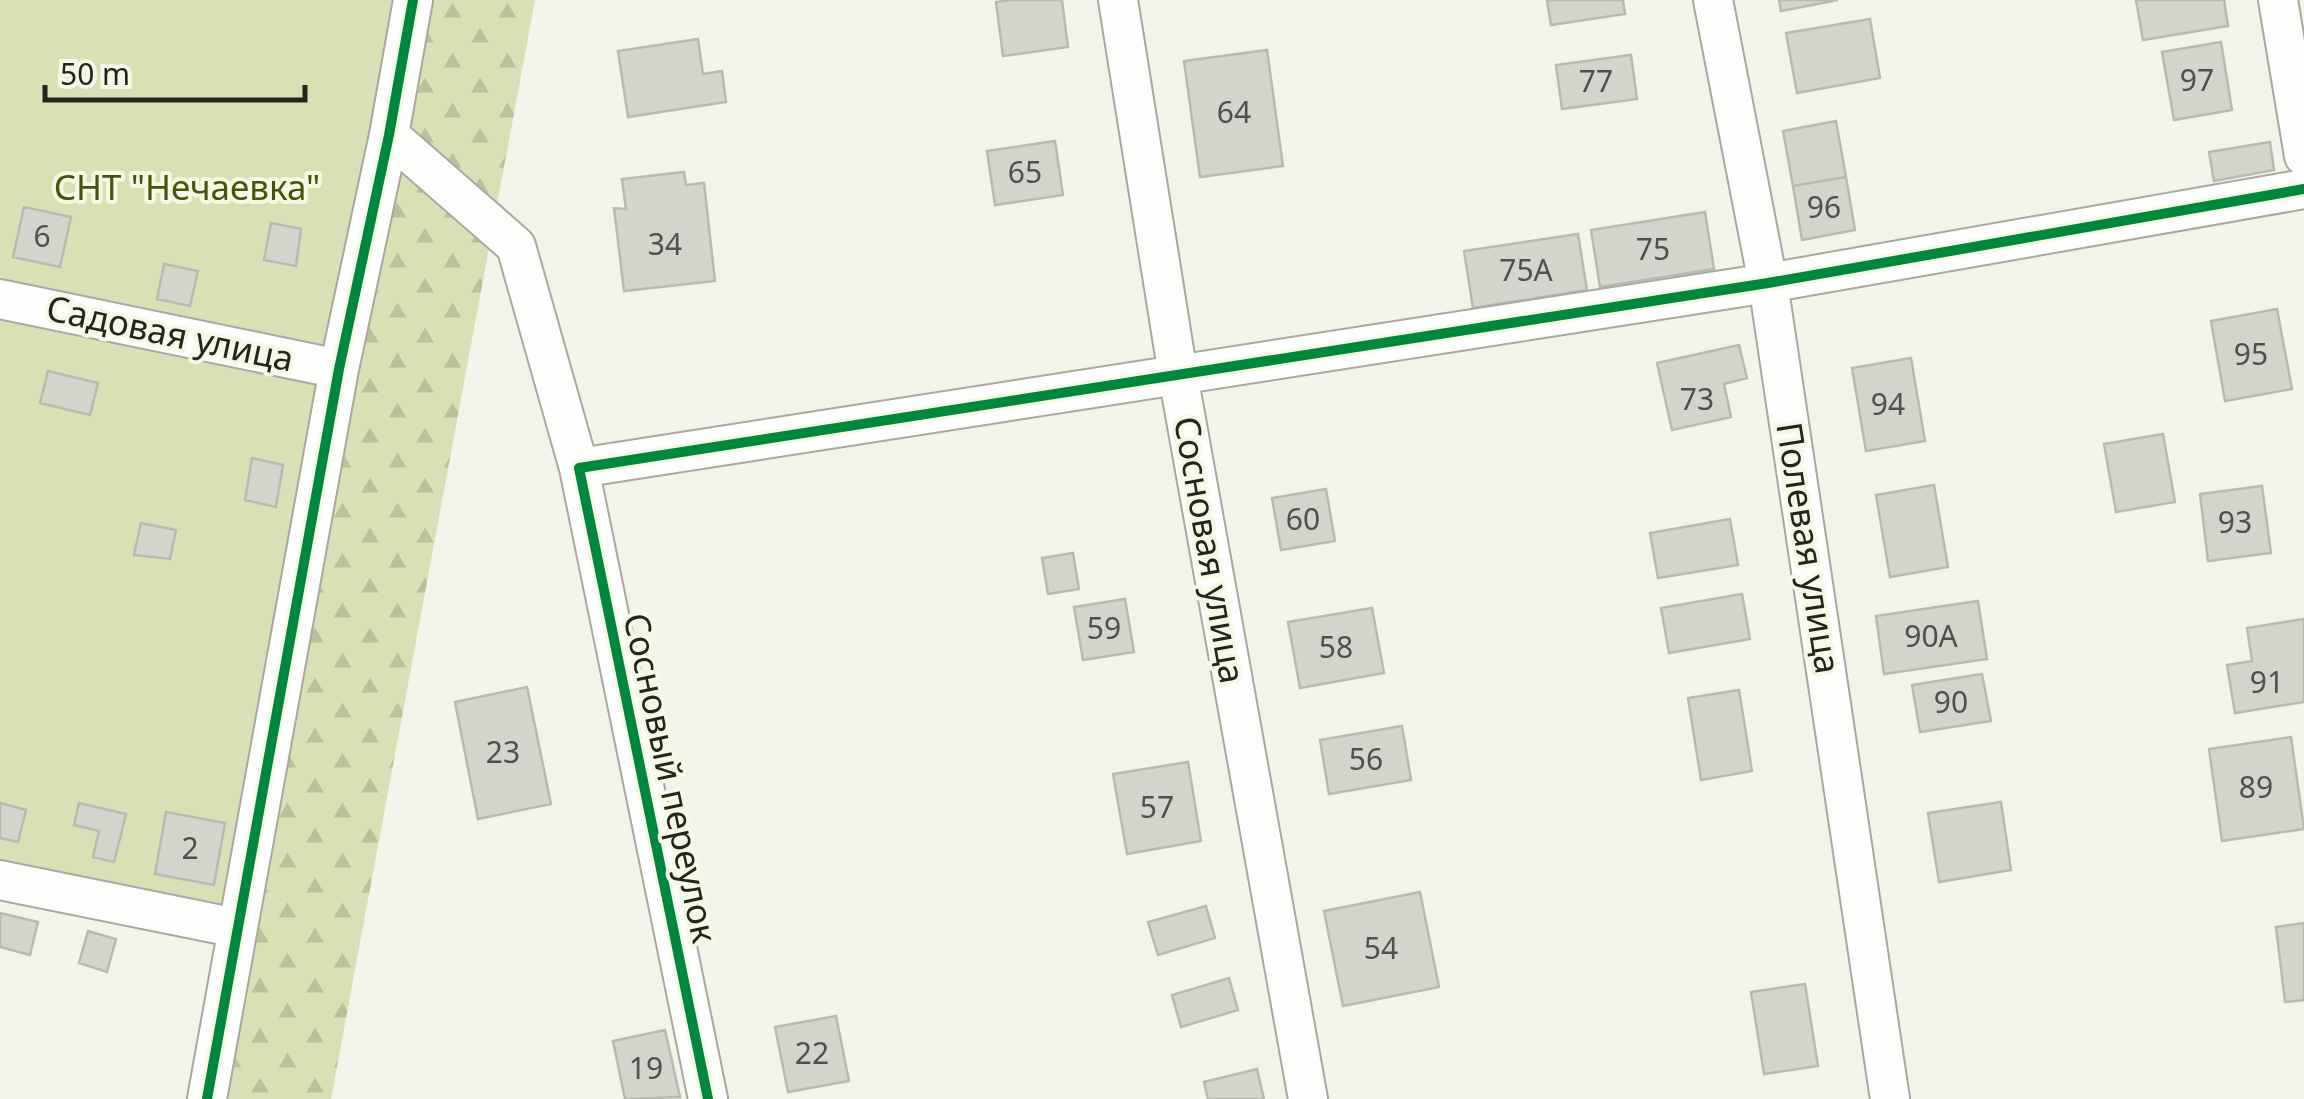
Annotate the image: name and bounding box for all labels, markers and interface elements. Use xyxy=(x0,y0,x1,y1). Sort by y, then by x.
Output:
scale bar xyxy=(45,40,305,102)
text: 50 m xyxy=(60,53,130,94)
house number: 97 xyxy=(2180,59,2214,100)
house number: 77 xyxy=(1579,60,1613,101)
house number: 64 xyxy=(1217,91,1251,132)
house number: 65 xyxy=(1008,151,1042,192)
park label: СНТ "Нечаевка" xyxy=(54,163,320,210)
house number: 96 xyxy=(1807,186,1841,227)
house number: 6 xyxy=(33,215,51,256)
house number: 34 xyxy=(648,223,682,264)
house number: 75 xyxy=(1636,228,1670,269)
house number: 75А xyxy=(1499,249,1554,290)
street label: Садовая улица xyxy=(42,283,298,382)
house number: 95 xyxy=(2234,333,2268,374)
house number: 73 xyxy=(1680,378,1714,419)
house number: 94 xyxy=(1871,383,1905,424)
street label: Сосновая улица xyxy=(1164,412,1257,687)
street label: Полевая улица xyxy=(1766,419,1853,677)
house number: 60 xyxy=(1286,498,1320,539)
house number: 93 xyxy=(2218,501,2252,542)
house number: 59 xyxy=(1087,607,1121,648)
street label: Сосновый переулок xyxy=(614,609,729,947)
house number: 90А xyxy=(1904,615,1959,656)
house number: 58 xyxy=(1319,626,1353,667)
house number: 91 xyxy=(2250,661,2284,702)
house number: 90 xyxy=(1934,681,1968,722)
house number: 23 xyxy=(486,731,520,772)
house number: 56 xyxy=(1349,738,1383,779)
house number: 89 xyxy=(2239,766,2273,807)
house number: 57 xyxy=(1140,786,1174,827)
house number: 2 xyxy=(181,827,199,868)
house number: 54 xyxy=(1364,927,1398,968)
house number: 22 xyxy=(795,1032,829,1073)
house number: 19 xyxy=(629,1047,663,1088)

